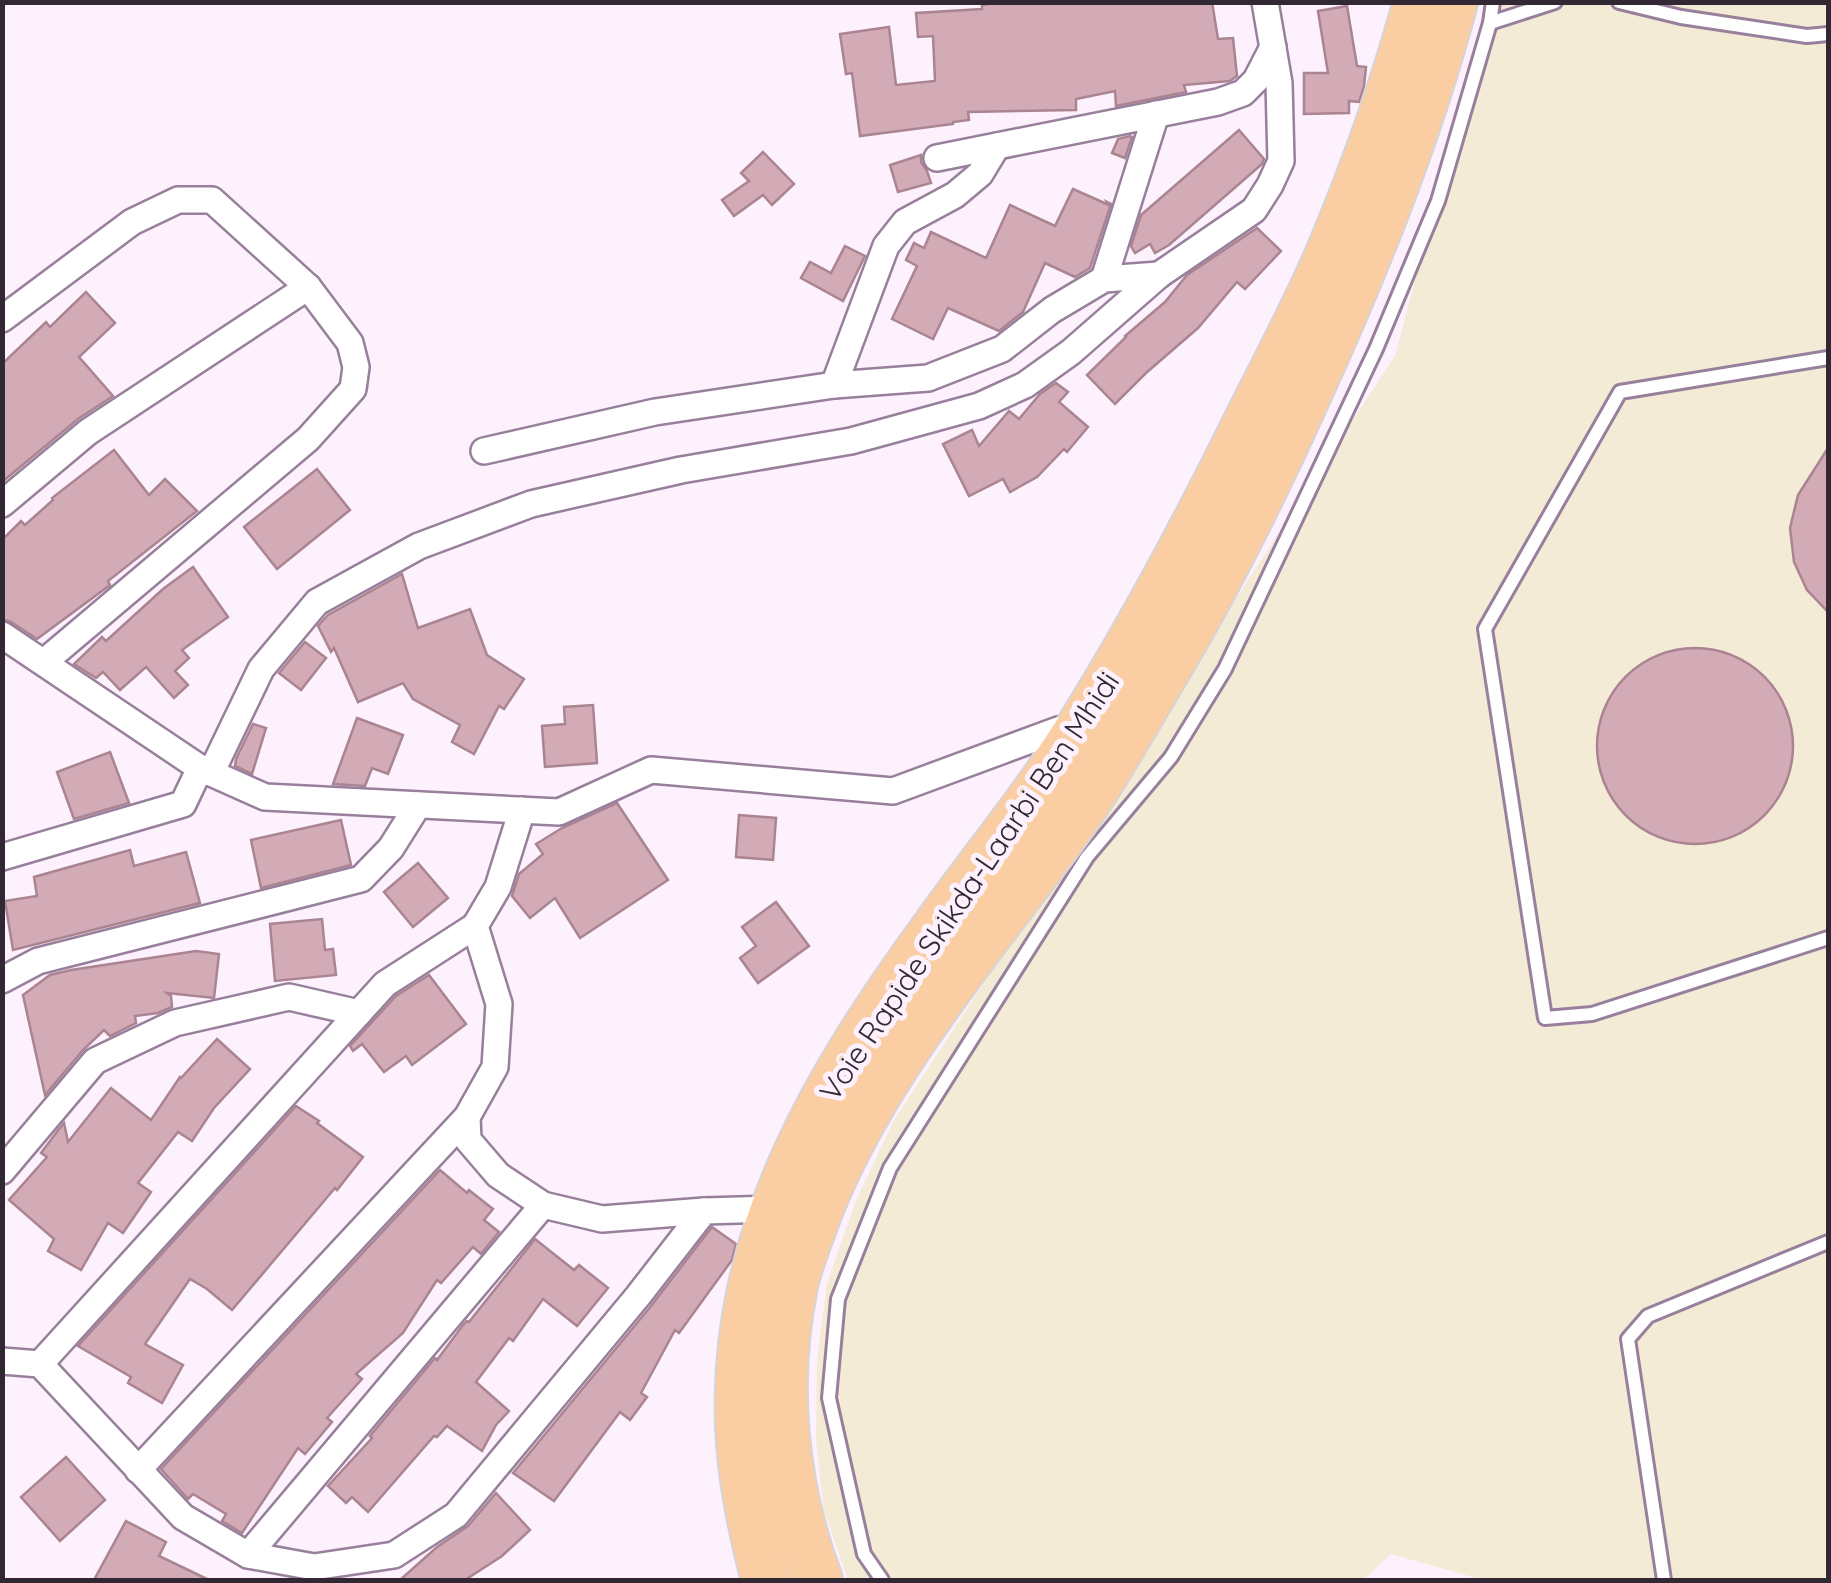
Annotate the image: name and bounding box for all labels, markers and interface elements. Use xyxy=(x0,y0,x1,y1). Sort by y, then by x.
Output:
street label: Voie Rapide Skikda-Laarbi Ben Mhidi xyxy=(811,664,1127,1108)

